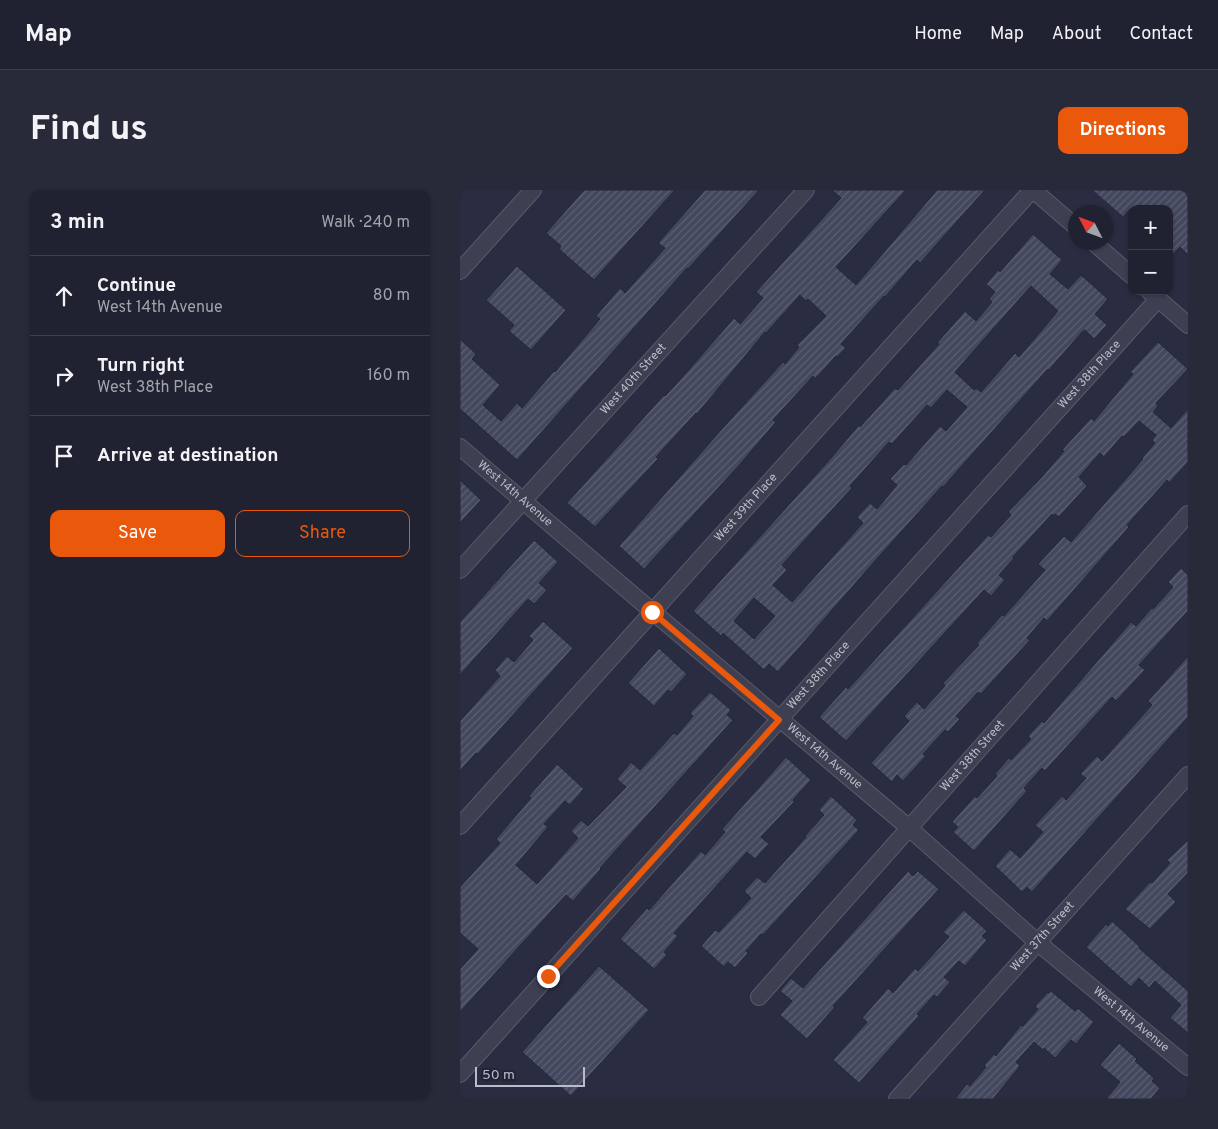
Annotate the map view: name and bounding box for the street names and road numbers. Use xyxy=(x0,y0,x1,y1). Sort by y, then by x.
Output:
street label: West 38th Place xyxy=(1055,337,1125,413)
street label: West 40th Street xyxy=(597,340,670,418)
street label: West 14th Avenue xyxy=(474,457,556,531)
street label: West 39th Place xyxy=(711,470,781,545)
street label: West 38th Place xyxy=(784,638,854,713)
street label: West 38th Street xyxy=(937,717,1009,795)
street label: West 14th Avenue xyxy=(783,720,866,793)
street label: West 37th Street xyxy=(1007,898,1078,975)
street label: West 14th Avenue xyxy=(1089,983,1172,1056)

